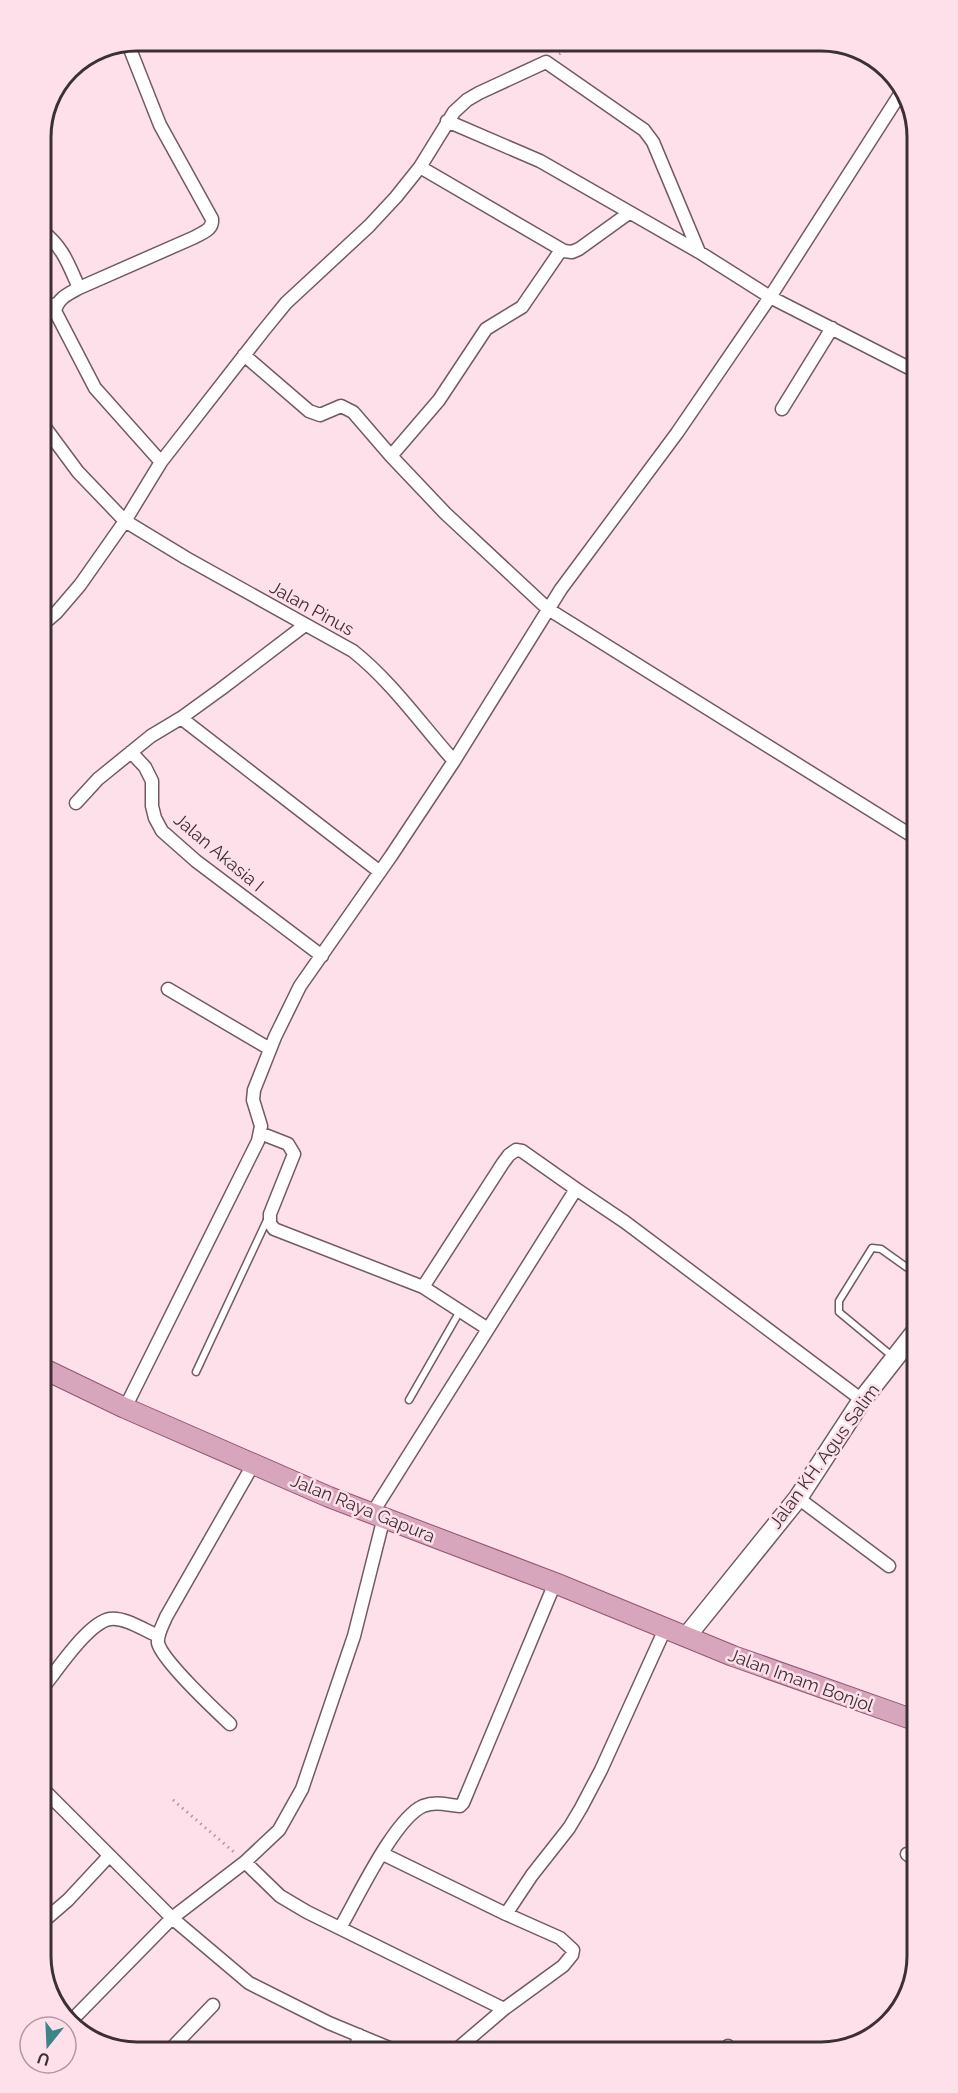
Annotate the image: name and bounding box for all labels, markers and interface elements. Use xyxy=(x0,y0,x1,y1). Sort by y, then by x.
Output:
street label: Jalan Pinus xyxy=(266,576,358,640)
street label: Jalan Akasia I xyxy=(170,808,268,896)
street label: Jalan KH. Agus Salim xyxy=(765,1380,883,1532)
street label: Jalan Raya Gapura xyxy=(288,1469,438,1547)
street label: Jalan Imam Bonjol xyxy=(726,1644,877,1716)
north arrow xyxy=(18,2015,78,2075)
text: U xyxy=(35,2048,52,2070)

